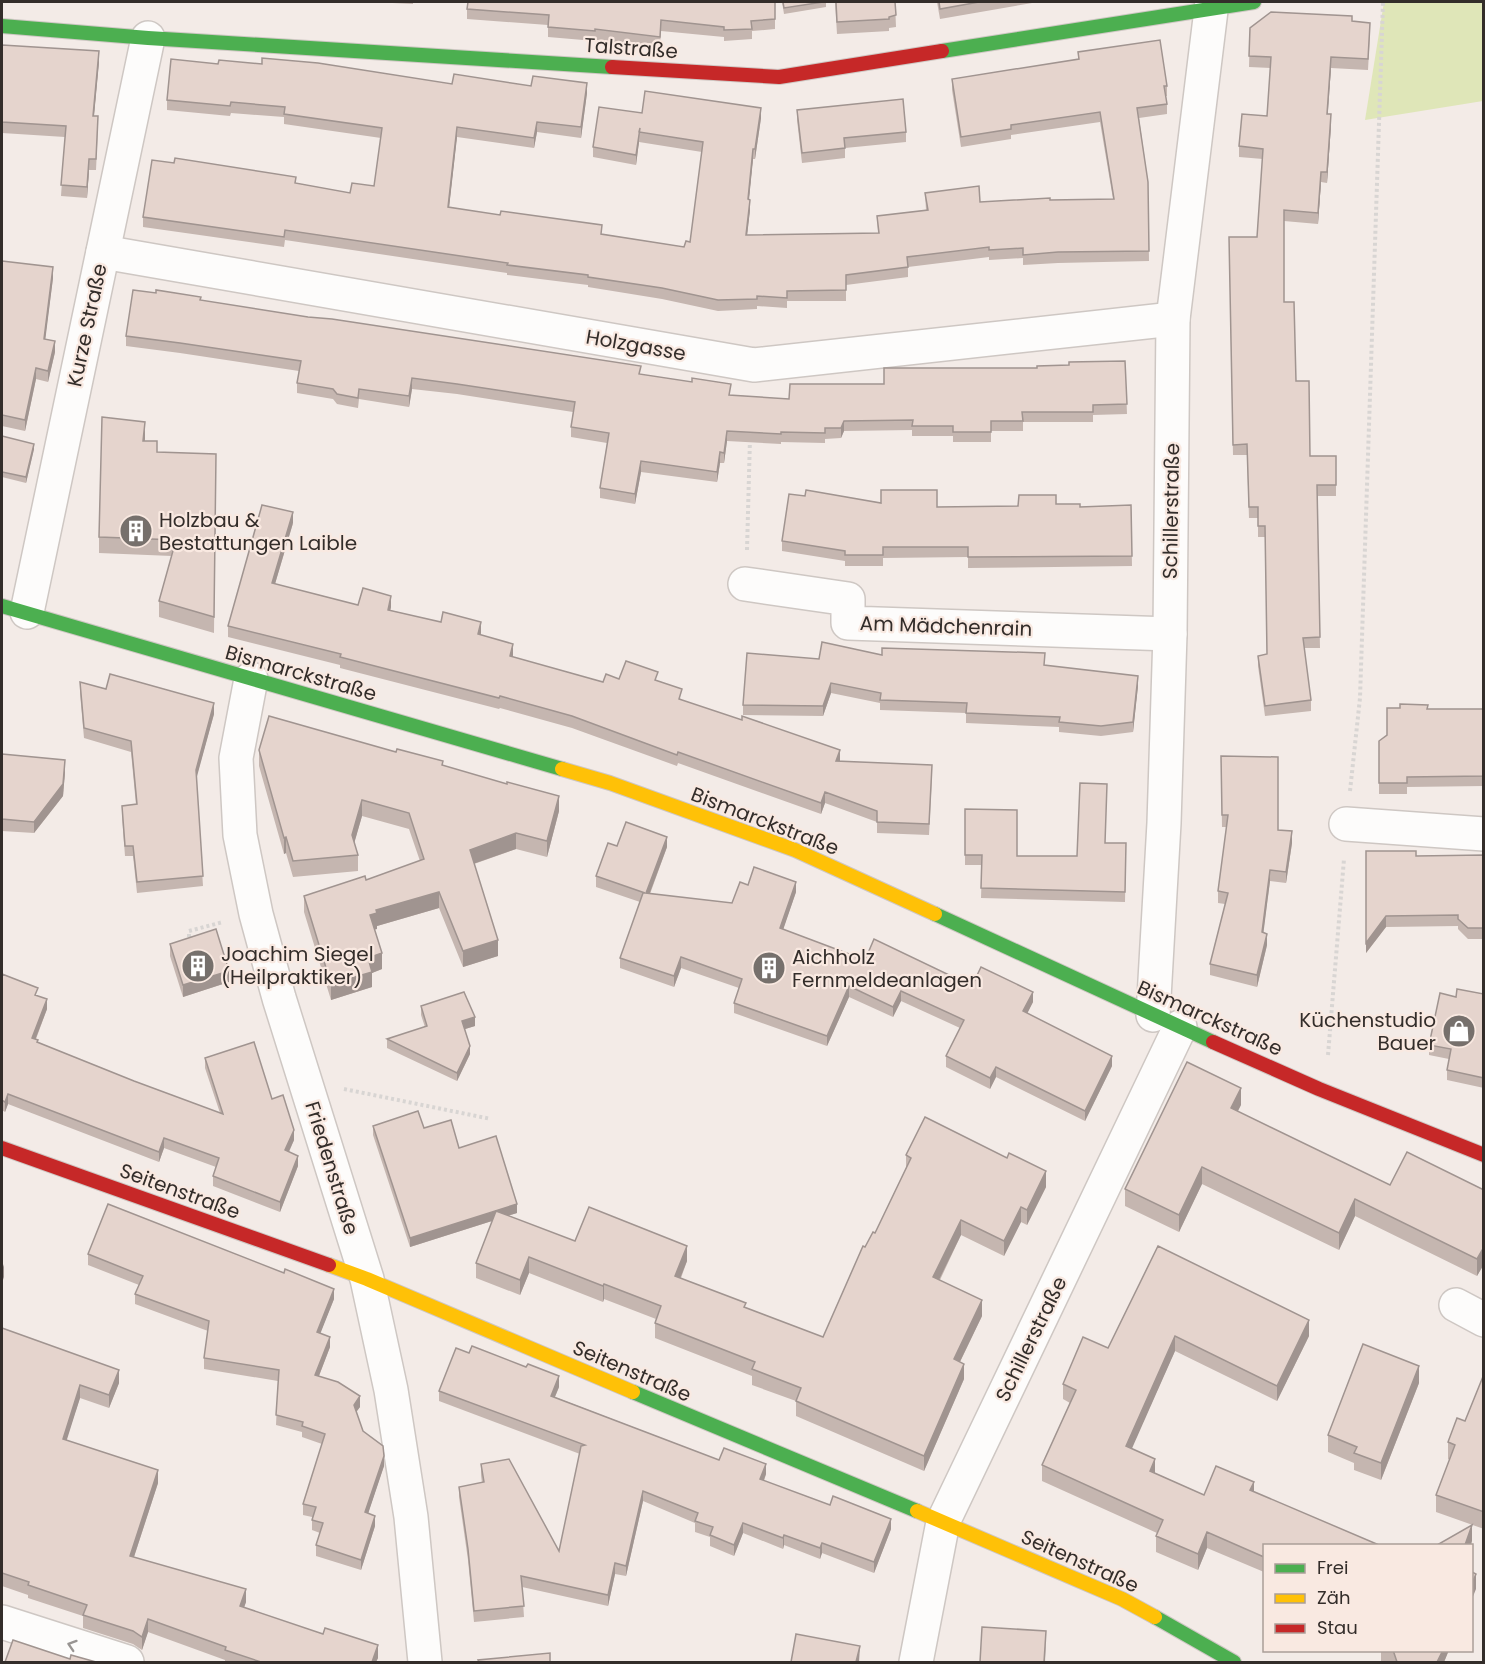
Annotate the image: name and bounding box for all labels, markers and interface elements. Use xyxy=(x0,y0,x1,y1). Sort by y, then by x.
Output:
street label: Talstraße xyxy=(583,31,679,65)
street label: Kurze Straße xyxy=(60,261,114,389)
street label: Holzgasse xyxy=(584,322,688,368)
street label: Schillerstraße xyxy=(1156,443,1186,579)
place label: Holzbau & Bestattungen Laible xyxy=(159,506,357,557)
building icon: Holzbau & Bestattungen Laible xyxy=(118,513,154,549)
street label: Am Mädchenrain xyxy=(859,609,1033,643)
street label: Bismarckstraße xyxy=(222,638,380,708)
street label: Bismarckstraße xyxy=(687,780,843,862)
place label: Joachim Siegel (Heilpraktiker) xyxy=(221,940,374,991)
place label: Aichholz Fernmeldeanlagen xyxy=(792,943,982,994)
building icon: Joachim Siegel (Heilpraktiker) xyxy=(180,948,216,984)
building icon: Aichholz Fernmeldeanlagen xyxy=(751,950,787,986)
street label: Bismarckstraße xyxy=(1133,973,1287,1063)
place label: Küchenstudio Bauer xyxy=(1299,1006,1436,1057)
shop icon: Küchenstudio Bauer xyxy=(1441,1013,1477,1049)
street label: Friedenstraße xyxy=(298,1098,366,1238)
street label: Seitenstraße xyxy=(116,1156,244,1226)
street label: Schillerstraße xyxy=(989,1272,1073,1406)
street label: Seitenstraße xyxy=(568,1333,696,1409)
street label: Seitenstraße xyxy=(1017,1523,1143,1599)
legend xyxy=(1263,1544,1473,1652)
text: Frei xyxy=(1317,1555,1348,1580)
text: Zäh xyxy=(1317,1585,1350,1610)
text: Stau xyxy=(1317,1615,1358,1640)
one-way arrow xyxy=(67,1639,78,1652)

